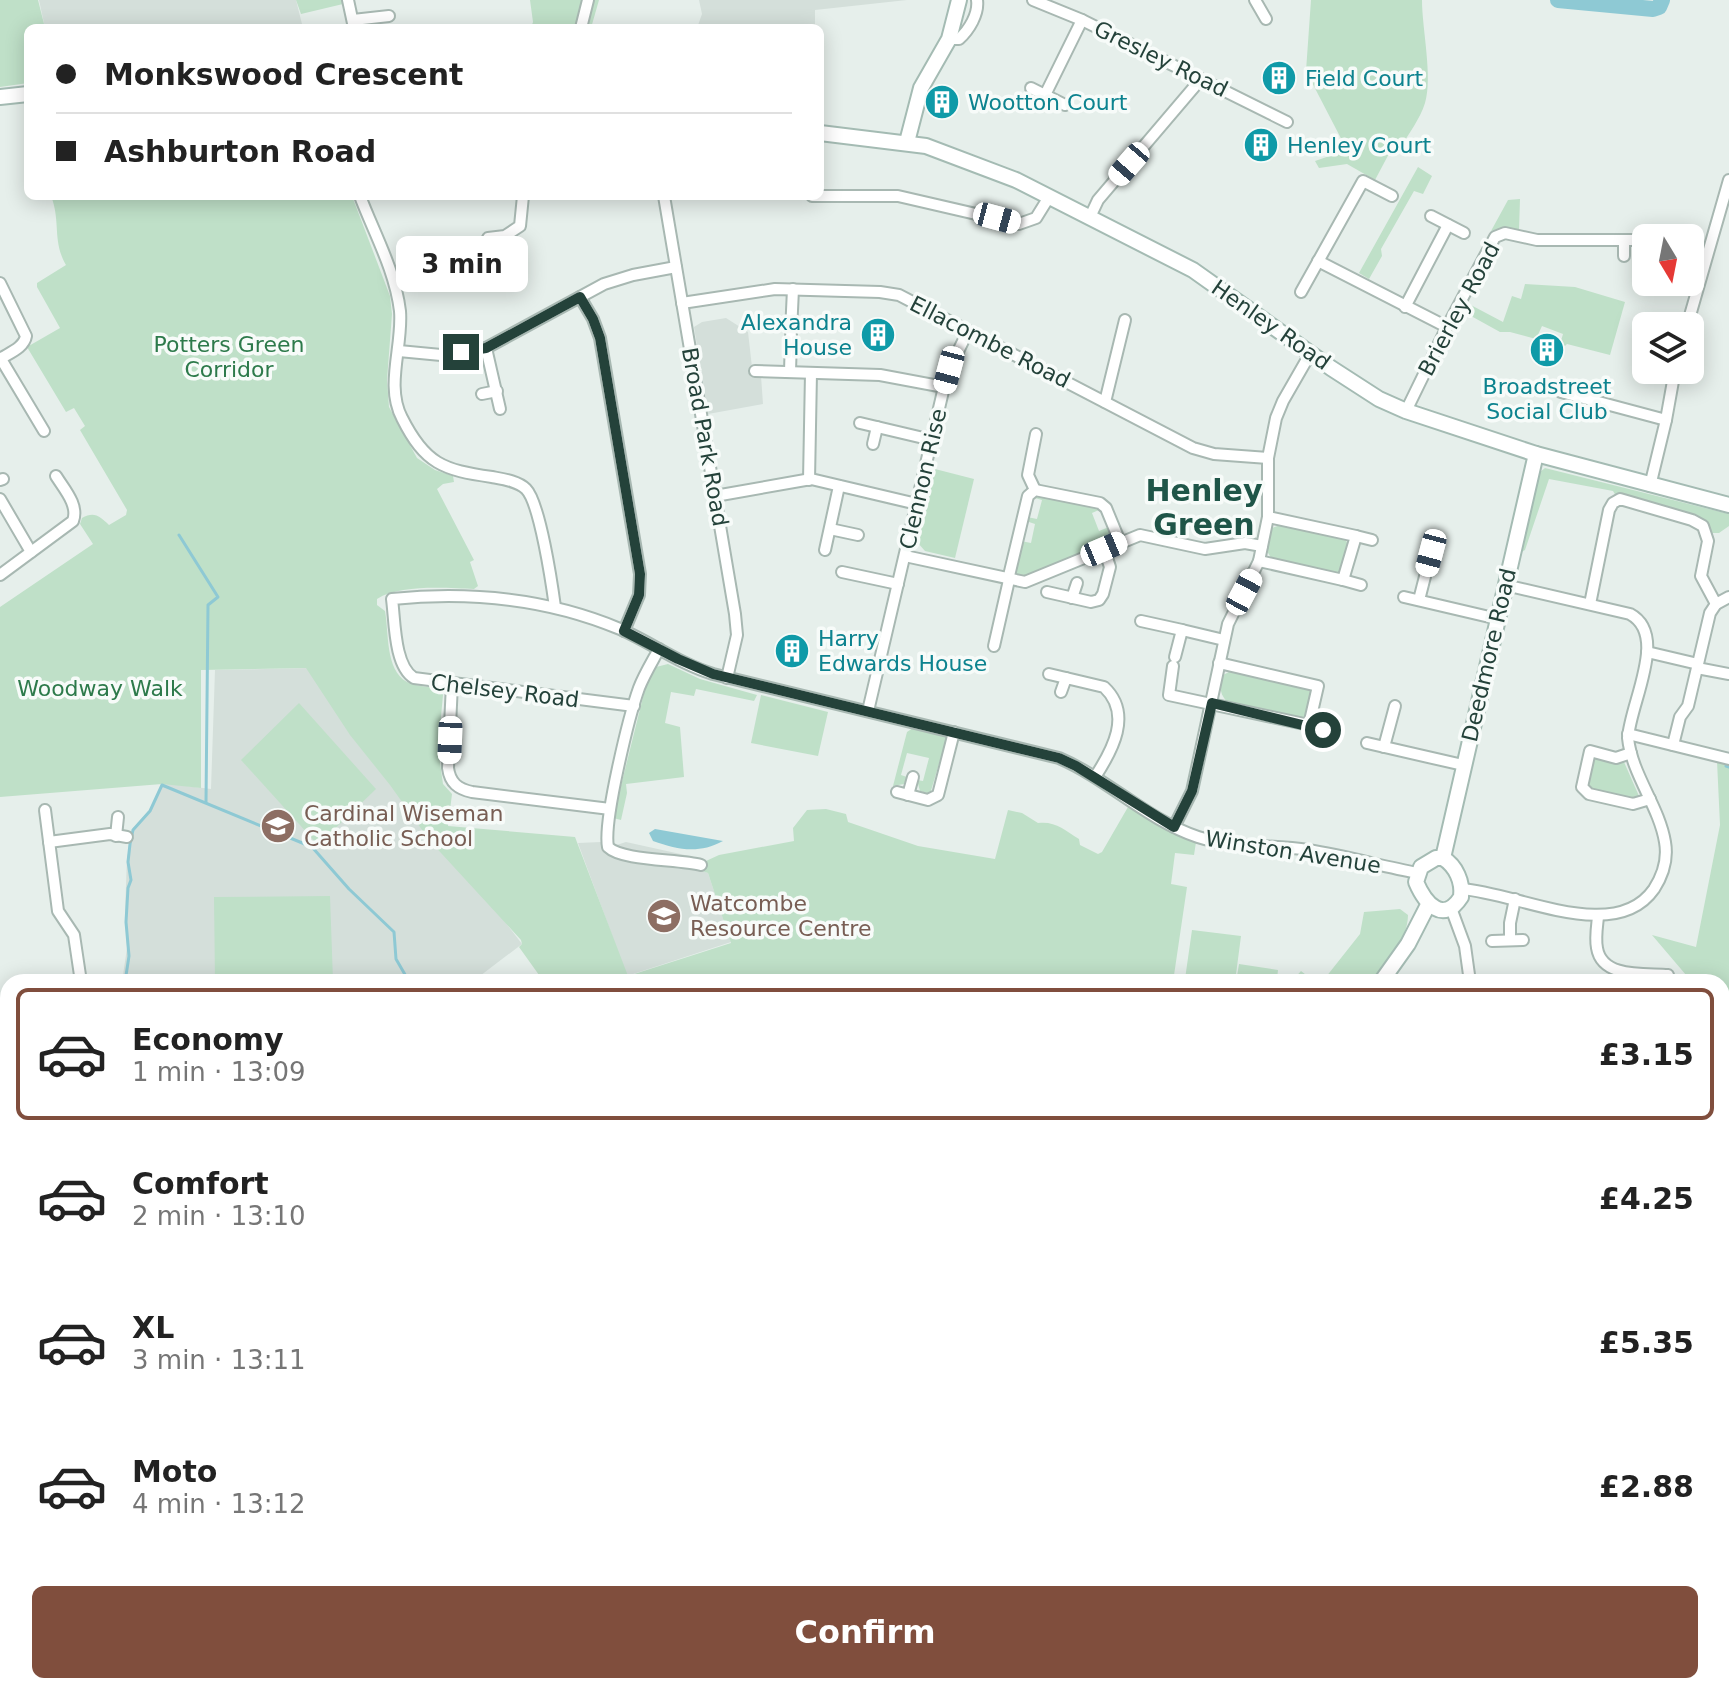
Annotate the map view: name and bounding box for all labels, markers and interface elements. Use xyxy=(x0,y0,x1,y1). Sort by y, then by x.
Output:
street label: Gresley Road xyxy=(1090,16,1232,102)
text: Monkswood Crescent xyxy=(104,57,463,92)
building icon: Field Court xyxy=(1260,59,1298,97)
place label: Field Court xyxy=(1305,66,1424,91)
building icon: Wootton Court xyxy=(923,83,961,121)
place label: Wootton Court xyxy=(968,90,1128,115)
building icon: Henley Court xyxy=(1242,126,1280,164)
place label: Henley Court xyxy=(1287,133,1431,158)
text: Ashburton Road xyxy=(104,134,376,169)
car xyxy=(1104,138,1154,190)
car xyxy=(971,200,1023,236)
north arrow xyxy=(1632,224,1704,296)
map controls xyxy=(1632,224,1704,384)
callout: 3 min xyxy=(395,236,527,292)
street label: Brierley Road xyxy=(1413,238,1505,380)
text: 3 min xyxy=(421,249,503,279)
street label: Henley Road xyxy=(1207,275,1335,375)
street label: Ellacombe Road xyxy=(906,291,1074,393)
place label: Alexandra House xyxy=(741,310,852,360)
button: layers xyxy=(1632,312,1704,384)
building icon: Alexandra House xyxy=(859,316,897,354)
building icon: Broadstreet Social Club xyxy=(1528,331,1566,369)
park label: Potters Green Corridor xyxy=(154,332,304,382)
route end xyxy=(443,334,479,370)
car xyxy=(931,344,967,396)
street label: Broad Park Road xyxy=(677,346,733,528)
place label: Broadstreet Social Club xyxy=(1483,374,1612,424)
street label: Clennon Rise xyxy=(895,406,951,552)
district label: Henley Green xyxy=(1146,473,1263,542)
car xyxy=(1413,527,1449,579)
car xyxy=(1077,529,1131,569)
car xyxy=(1222,565,1266,619)
street label: Deedmore Road xyxy=(1457,566,1521,744)
place label: Harry Edwards House xyxy=(818,626,987,676)
building icon: Harry Edwards House xyxy=(773,632,811,670)
street label: Chelsey Road xyxy=(429,670,581,712)
park label: Woodway Walk xyxy=(17,676,183,701)
route start xyxy=(1305,712,1341,748)
car xyxy=(437,716,463,764)
place label: Cardinal Wiseman Catholic School xyxy=(304,801,503,851)
school or university icon: Cardinal Wiseman Catholic School xyxy=(259,807,297,845)
street label: Winston Avenue xyxy=(1203,826,1383,878)
place label: Watcombe Resource Centre xyxy=(690,891,871,941)
school or university icon: Watcombe Resource Centre xyxy=(645,897,683,935)
icon: car xyxy=(36,1018,108,1090)
text: Economy xyxy=(132,1022,284,1057)
text: £3.15 xyxy=(1599,1037,1694,1072)
text: 1 min · 13:09 xyxy=(132,1057,306,1087)
icon: car xyxy=(36,1162,108,1234)
text: Comfort xyxy=(132,1166,269,1201)
text: £4.25 xyxy=(1599,1181,1694,1216)
text: 2 min · 13:10 xyxy=(132,1201,306,1231)
icon: car xyxy=(36,1306,108,1378)
text: XL xyxy=(132,1310,174,1345)
text: £5.35 xyxy=(1599,1325,1694,1360)
text: 3 min · 13:11 xyxy=(132,1345,306,1375)
icon: car xyxy=(36,1450,108,1522)
text: Moto xyxy=(132,1454,217,1489)
text: £2.88 xyxy=(1599,1469,1694,1504)
text: 4 min · 13:12 xyxy=(132,1489,306,1519)
button: Confirm xyxy=(32,1586,1698,1678)

